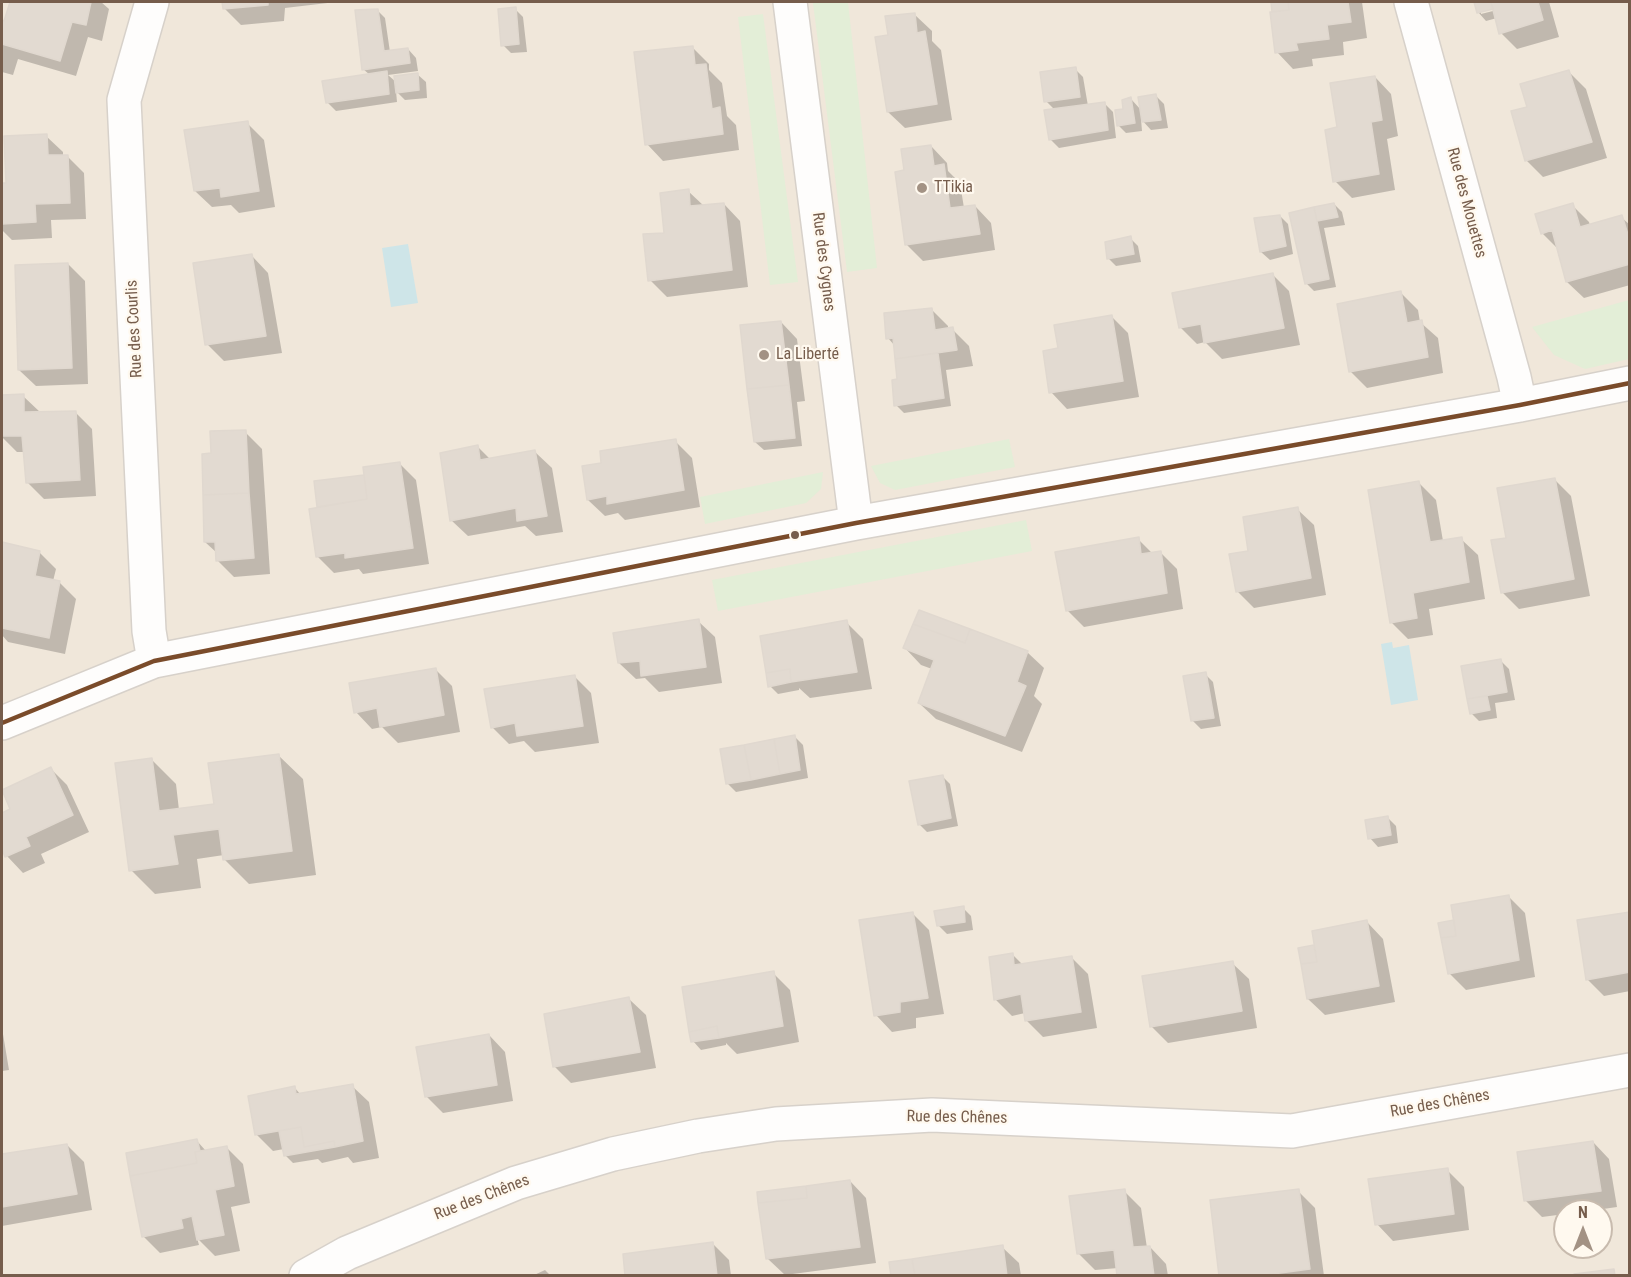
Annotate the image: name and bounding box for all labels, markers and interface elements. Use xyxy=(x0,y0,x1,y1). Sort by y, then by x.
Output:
street label: Rue des Mouettes xyxy=(1442,146,1490,260)
place label: TTikia xyxy=(934,178,973,198)
marker: TTikia xyxy=(915,181,929,195)
street label: Rue des Cygnes xyxy=(807,211,839,313)
street label: Rue des Courlis xyxy=(123,279,147,379)
place label: La Liberté xyxy=(776,345,839,365)
marker: La Liberté xyxy=(757,348,771,362)
unlabelled marker xyxy=(789,529,801,541)
street label: Rue des Chênes xyxy=(1389,1086,1491,1122)
street label: Rue des Chênes xyxy=(907,1108,1007,1128)
street label: Rue des Chênes xyxy=(432,1171,532,1225)
north arrow xyxy=(1553,1199,1613,1259)
text: N xyxy=(1578,1203,1588,1222)

